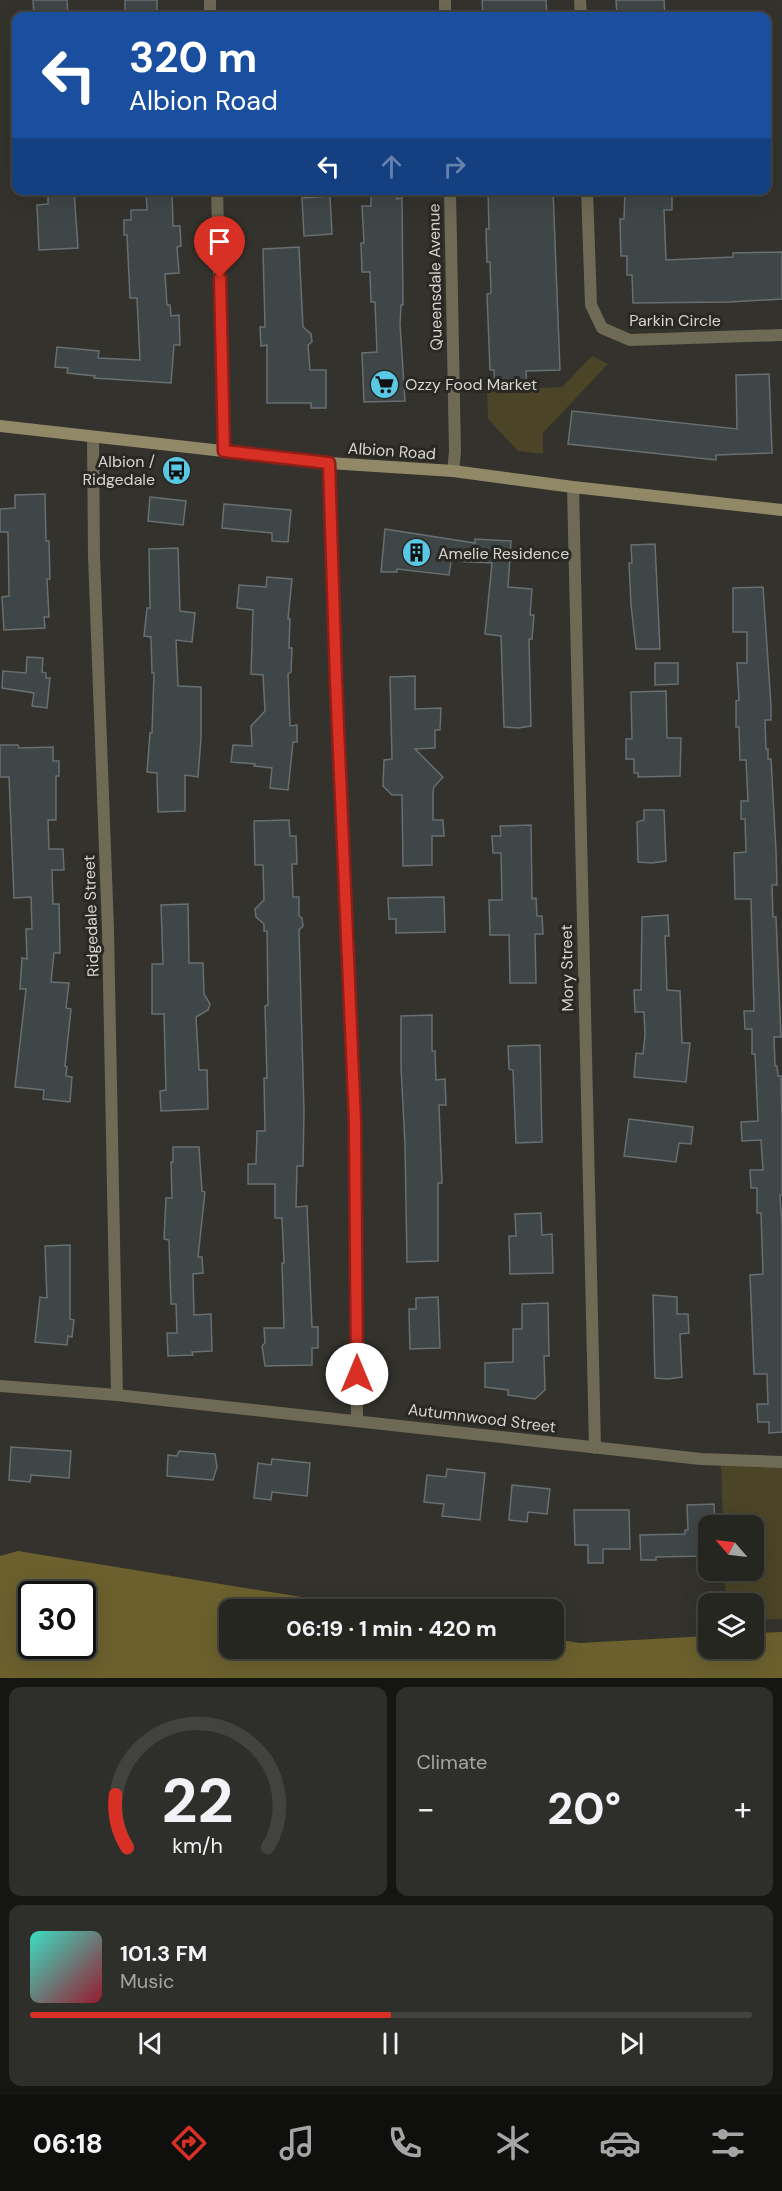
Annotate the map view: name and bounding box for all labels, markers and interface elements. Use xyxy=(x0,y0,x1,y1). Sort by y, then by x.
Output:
text: 320 m xyxy=(129,30,257,85)
icon: left xyxy=(30,36,108,114)
text: Albion Road xyxy=(129,83,278,118)
icon: left xyxy=(312,150,345,183)
icon: ahead xyxy=(375,150,408,183)
icon: right xyxy=(438,150,471,183)
street label: Queensdale Avenue xyxy=(423,203,447,351)
pin xyxy=(194,216,245,278)
icon: arrive xyxy=(203,225,236,258)
street label: Parkin Circle xyxy=(629,310,721,331)
supermarket icon: Ozzy Food Market xyxy=(368,368,400,400)
place label: Ozzy Food Market xyxy=(405,374,537,395)
street label: Albion Road xyxy=(347,437,437,465)
place label: Albion / Ridgedale xyxy=(83,451,155,490)
bus stop icon: Albion / Ridgedale xyxy=(160,454,192,486)
building icon: Amelie Residence xyxy=(401,537,433,569)
place label: Amelie Residence xyxy=(438,543,569,564)
street label: Ridgedale Street xyxy=(78,855,104,977)
street label: Mory Street xyxy=(556,924,578,1012)
position arrow xyxy=(325,1342,389,1406)
street label: Autumnwood Street xyxy=(407,1398,557,1438)
north arrow xyxy=(698,1515,764,1581)
map controls xyxy=(698,1515,764,1659)
speed limit sign: 30 xyxy=(18,1581,96,1659)
button: layers xyxy=(698,1593,764,1659)
text: 06:19 · 1 min · 420 m xyxy=(286,1614,497,1643)
text: Climate xyxy=(417,1749,487,1775)
text: 22 xyxy=(162,1760,234,1841)
text: 20° xyxy=(547,1779,621,1838)
text: − xyxy=(417,1787,435,1830)
text: + xyxy=(734,1787,752,1830)
text: km/h xyxy=(172,1833,223,1861)
text: 101.3 FM xyxy=(120,1939,207,1968)
text: Music xyxy=(120,1968,175,1994)
icon: previous xyxy=(134,2027,167,2060)
icon: pause xyxy=(374,2027,407,2060)
icon: next xyxy=(615,2027,648,2060)
icon: directions xyxy=(168,2122,210,2164)
icon: music xyxy=(276,2122,318,2164)
icon: phone xyxy=(384,2122,426,2164)
icon: climate xyxy=(492,2122,534,2164)
icon: car xyxy=(599,2122,641,2164)
icon: filters xyxy=(707,2122,749,2164)
text: 06:18 xyxy=(33,2126,103,2161)

